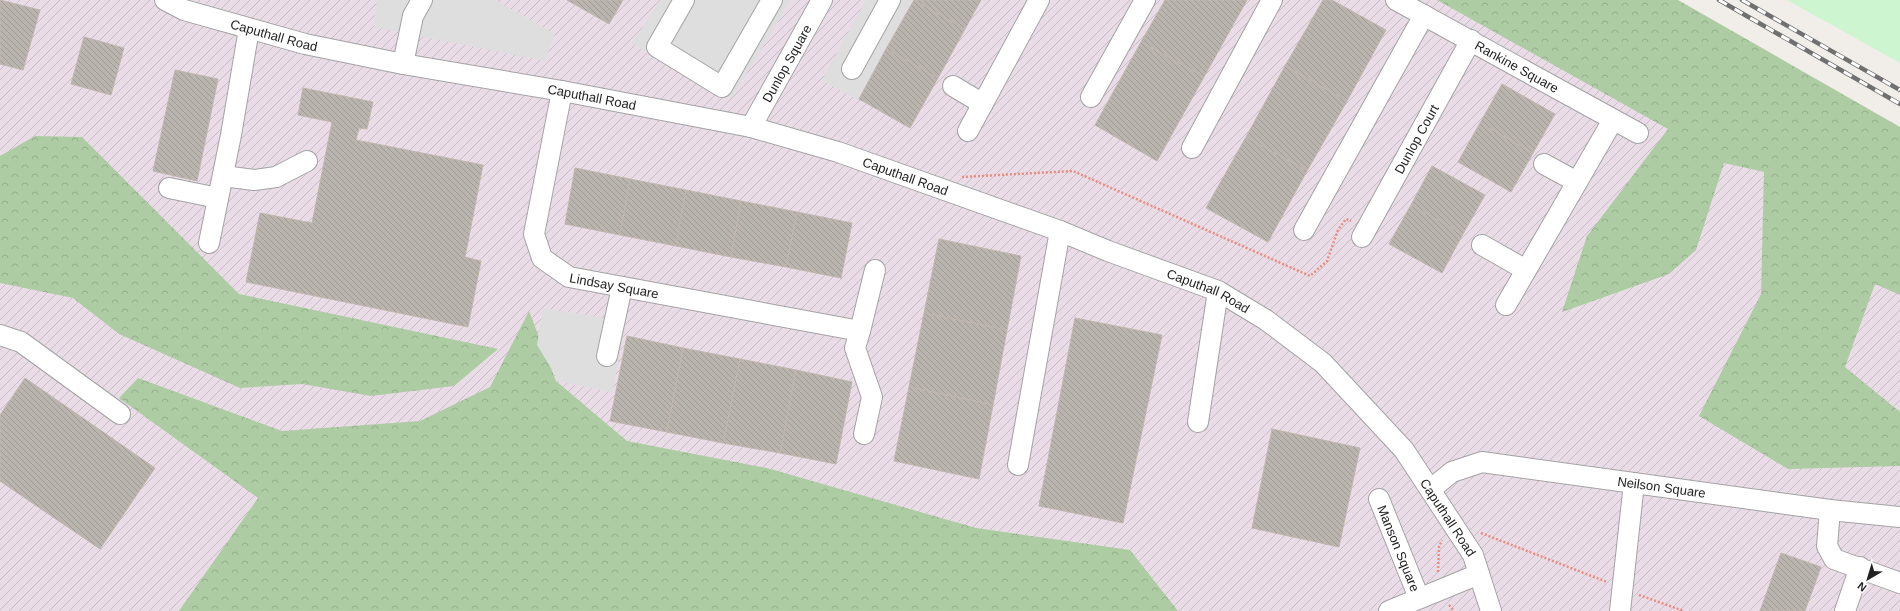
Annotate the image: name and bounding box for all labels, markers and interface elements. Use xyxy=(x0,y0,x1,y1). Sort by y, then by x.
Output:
street label: Caputhall Road xyxy=(229,16,319,54)
street label: Dunlop Square xyxy=(759,22,814,105)
street label: Rankine Square xyxy=(1472,37,1561,96)
street label: Caputhall Road xyxy=(547,81,637,112)
street label: Dunlop Court xyxy=(1391,101,1442,176)
street label: Caputhall Road xyxy=(861,154,950,198)
street label: Caputhall Road xyxy=(1165,266,1253,316)
street label: Lindsay Square xyxy=(568,270,660,301)
street label: Neilson Square xyxy=(1617,473,1707,500)
street label: Caputhall Road xyxy=(1417,476,1479,559)
street label: Manson Square xyxy=(1375,503,1423,594)
north arrow xyxy=(1848,559,1888,599)
text: N xyxy=(1855,580,1869,594)

